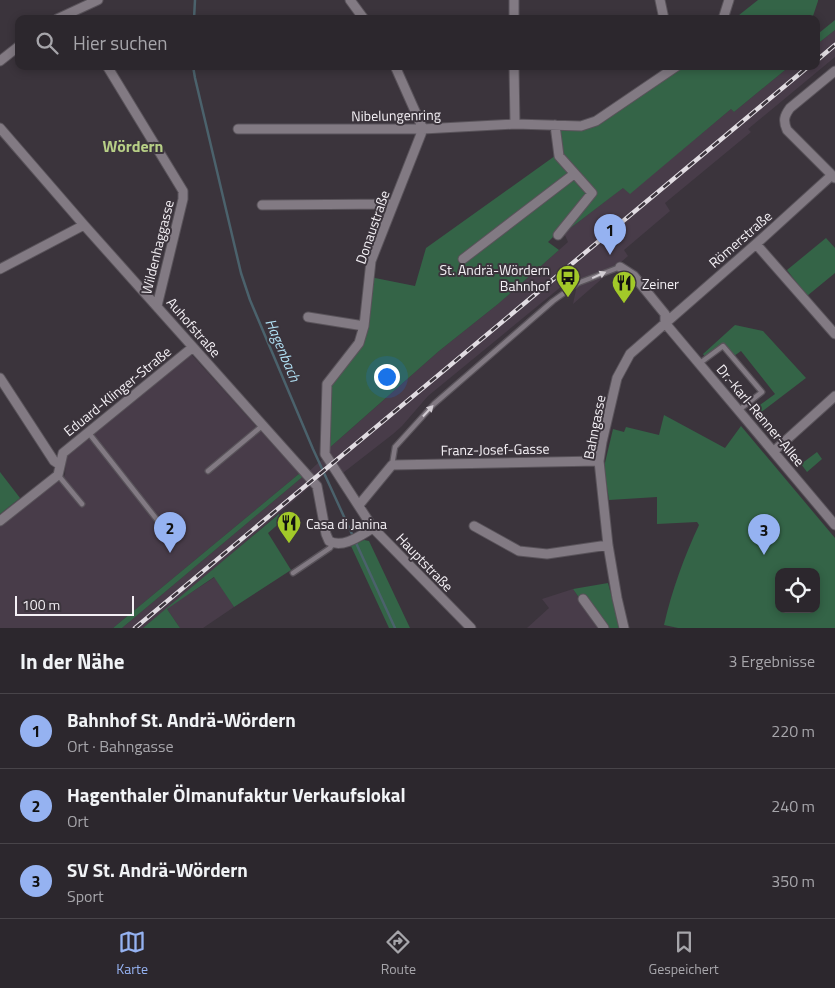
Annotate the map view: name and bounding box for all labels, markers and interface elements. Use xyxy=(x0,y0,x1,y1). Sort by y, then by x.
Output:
search box xyxy=(15,15,820,70)
text: Hier suchen xyxy=(73,28,168,57)
icon: search xyxy=(33,29,61,57)
street label: Nibelungenring xyxy=(351,104,441,126)
district label: Wördern xyxy=(103,134,163,158)
street label: Donaustraße xyxy=(350,187,394,267)
street label: Wildenhaggasse xyxy=(135,198,179,296)
street label: Römerstraße xyxy=(704,206,776,272)
pin: 1 xyxy=(594,214,626,255)
place label: St. Andrä-Wördern Bahnhof xyxy=(440,259,550,296)
bus stop icon: St. Andrä-Wördern Bahnhof xyxy=(555,264,581,298)
one-way arrow xyxy=(592,270,606,278)
restaurant icon: Zeiner xyxy=(611,270,637,304)
place label: Zeiner xyxy=(642,273,679,294)
street label: Auhofstraße xyxy=(162,292,226,362)
water label: Hagenbach xyxy=(259,315,307,386)
street label: Eduard-Klinger-Straße xyxy=(59,341,175,441)
street label: Dr.-Karl-Renner-Allee xyxy=(712,359,810,471)
your location xyxy=(374,364,400,390)
street label: Bahngasse xyxy=(577,393,611,461)
one-way arrow xyxy=(422,405,434,417)
street label: Franz-Josef-Gasse xyxy=(440,438,550,460)
restaurant icon: Casa di Janina xyxy=(276,510,302,544)
pin: 2 xyxy=(154,512,186,553)
place label: Casa di Janina xyxy=(306,513,387,534)
pin: 3 xyxy=(748,514,780,555)
street label: Hauptstraße xyxy=(392,528,458,596)
map controls xyxy=(775,568,820,613)
button: locate xyxy=(775,568,820,613)
scale bar xyxy=(15,593,134,616)
text: 100 m xyxy=(22,594,60,615)
text: In der Nähe xyxy=(20,645,125,677)
text: 3 Ergebnisse xyxy=(728,649,815,673)
text: Bahnhof St. Andrä-Wördern xyxy=(67,705,296,734)
text: 1 xyxy=(32,719,40,743)
text: 220 m xyxy=(771,719,815,743)
text: Ort · Bahngasse xyxy=(67,734,173,758)
text: Hagenthaler Ölmanufaktur Verkaufslokal xyxy=(67,780,406,809)
text: 2 xyxy=(32,794,40,818)
text: 240 m xyxy=(771,794,815,818)
text: Ort xyxy=(67,809,89,833)
text: SV St. Andrä-Wördern xyxy=(67,855,248,884)
text: 3 xyxy=(32,869,40,893)
text: 350 m xyxy=(771,869,815,893)
text: Sport xyxy=(67,884,104,908)
tab: Karte xyxy=(116,928,148,979)
tab: Route xyxy=(381,928,416,979)
tab: Gespeichert xyxy=(649,928,719,979)

